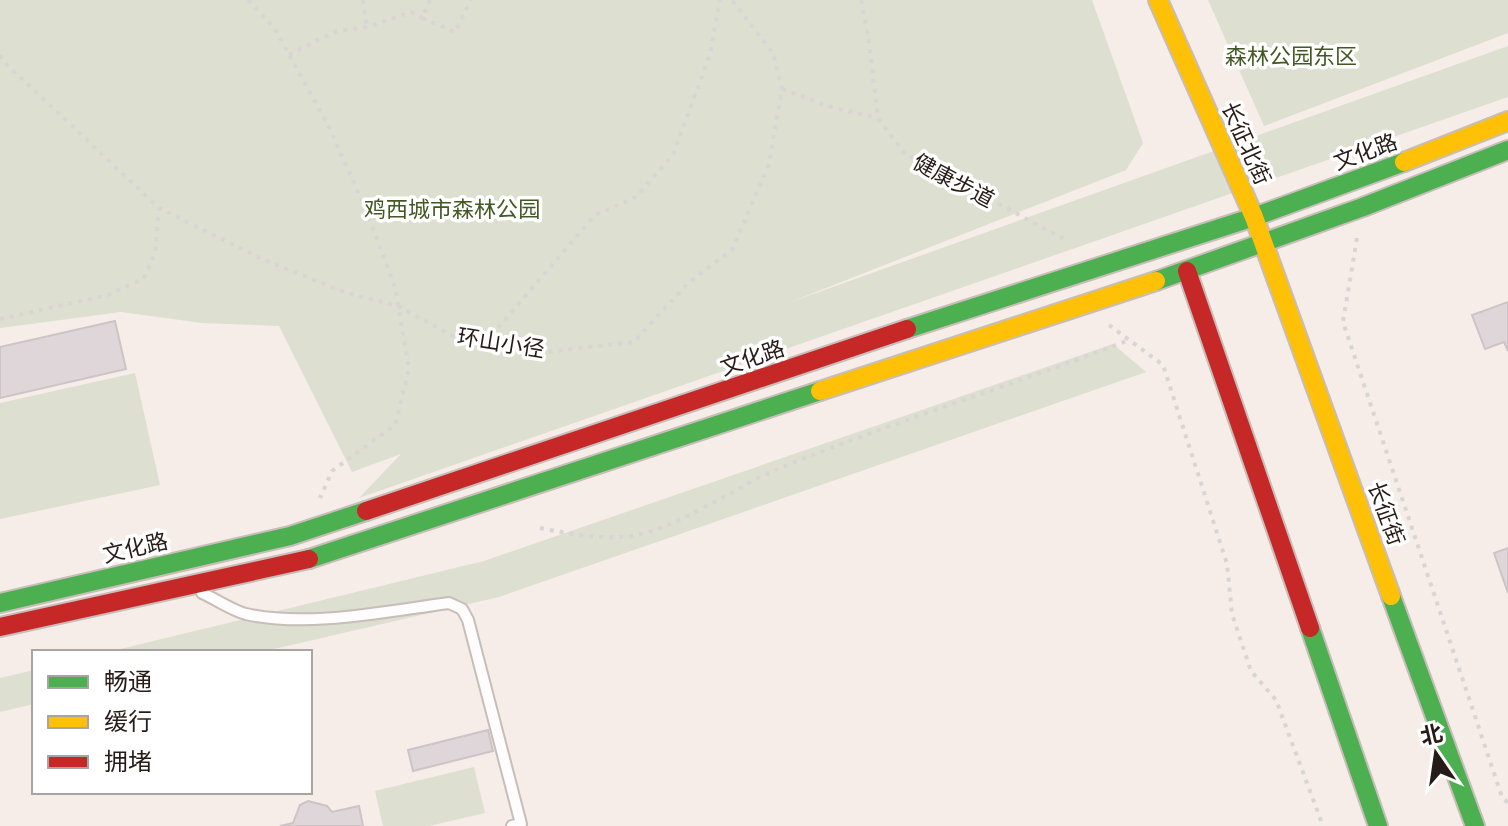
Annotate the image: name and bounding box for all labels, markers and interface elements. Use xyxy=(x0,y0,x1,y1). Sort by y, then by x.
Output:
park label: 森林公园东区 xyxy=(1225,41,1357,70)
street label: 长征北街 xyxy=(1216,97,1278,189)
street label: 文化路 xyxy=(1329,126,1401,176)
street label: 健康步道 xyxy=(908,147,1000,213)
park label: 鸡西城市森林公园 xyxy=(364,194,540,223)
street label: 环山小径 xyxy=(455,321,547,363)
street label: 文化路 xyxy=(716,333,788,381)
street label: 长征街 xyxy=(1362,477,1412,549)
street label: 文化路 xyxy=(100,525,170,569)
legend xyxy=(32,650,312,794)
text: 畅通 xyxy=(104,665,152,697)
text: 缓行 xyxy=(104,705,152,737)
north arrow xyxy=(1396,714,1476,794)
text: 北 xyxy=(1417,717,1445,751)
text: 拥堵 xyxy=(104,745,152,777)

